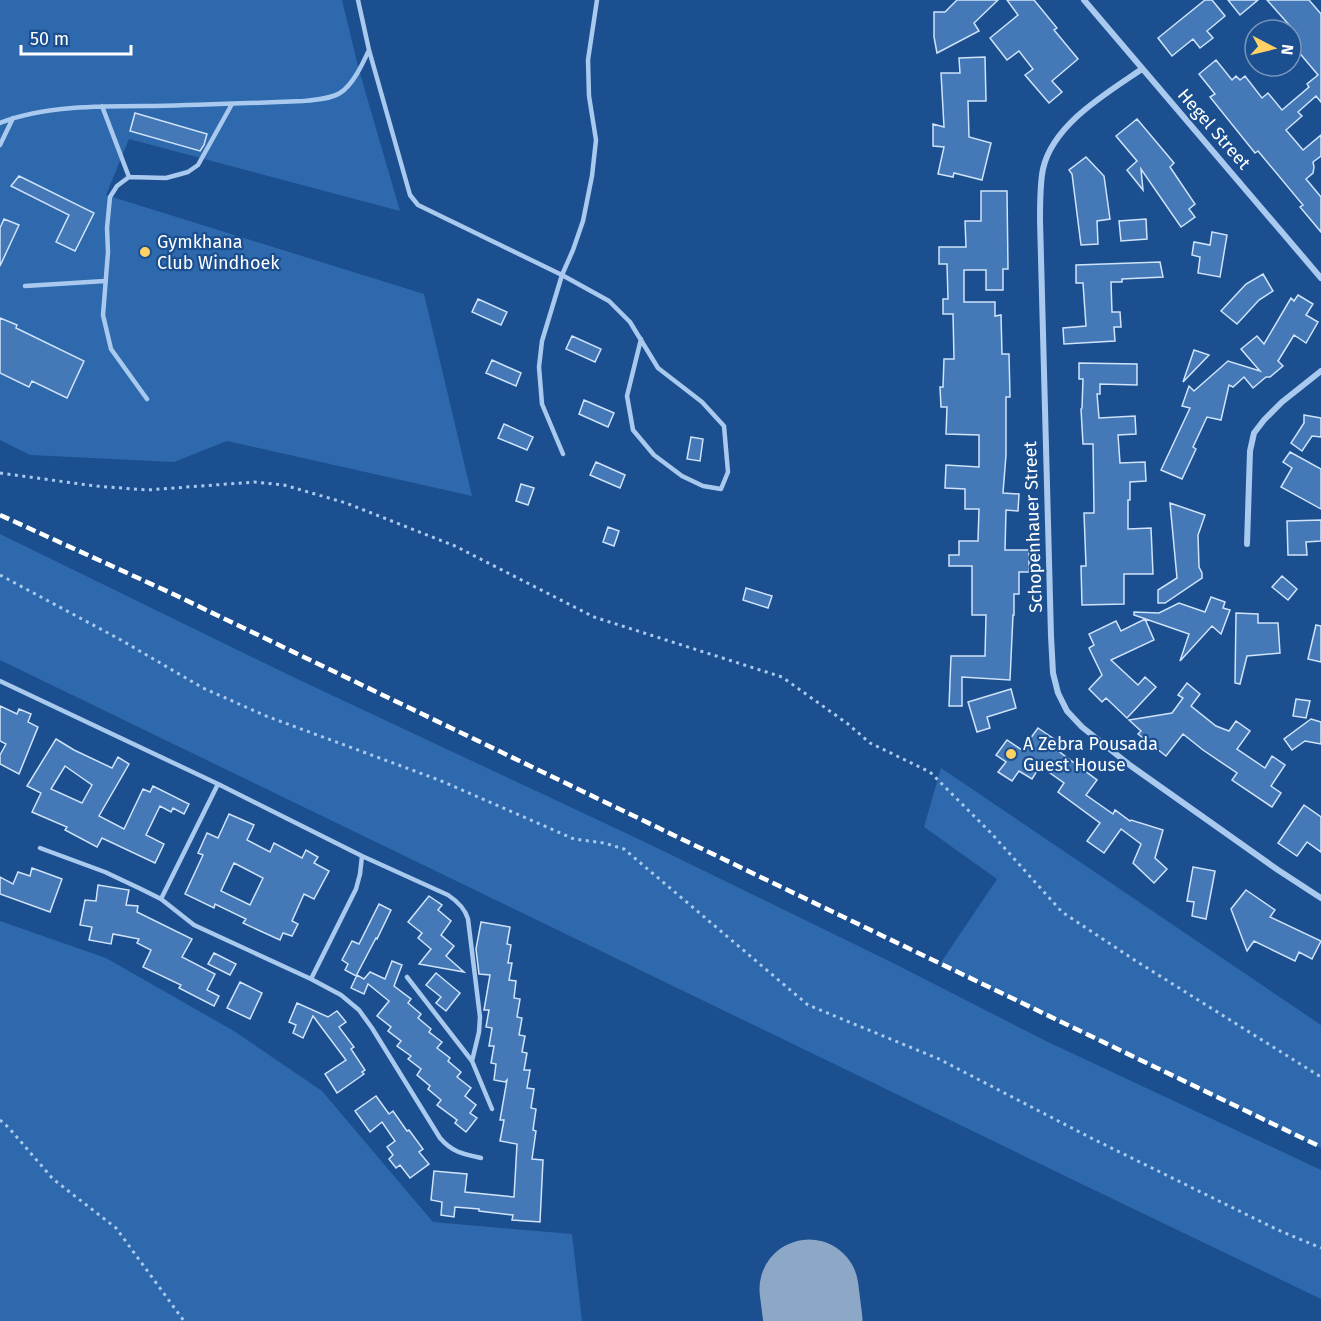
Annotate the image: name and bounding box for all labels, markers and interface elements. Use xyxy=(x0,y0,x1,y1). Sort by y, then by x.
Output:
scale bar xyxy=(21,18,130,56)
north arrow xyxy=(1243,18,1303,78)
text: 50 m xyxy=(30,28,69,50)
text: N xyxy=(1277,43,1297,56)
street label: Hegel Street xyxy=(1173,84,1255,174)
place label: Gymkhana Club Windhoek xyxy=(157,231,280,274)
marker: Gymkhana Club Windhoek xyxy=(138,245,152,259)
street label: Schopenhauer Street xyxy=(1019,440,1047,613)
place label: A Zebra Pousada Guest House xyxy=(1023,733,1158,776)
marker: A Zebra Pousada Guest House xyxy=(1004,747,1018,761)

